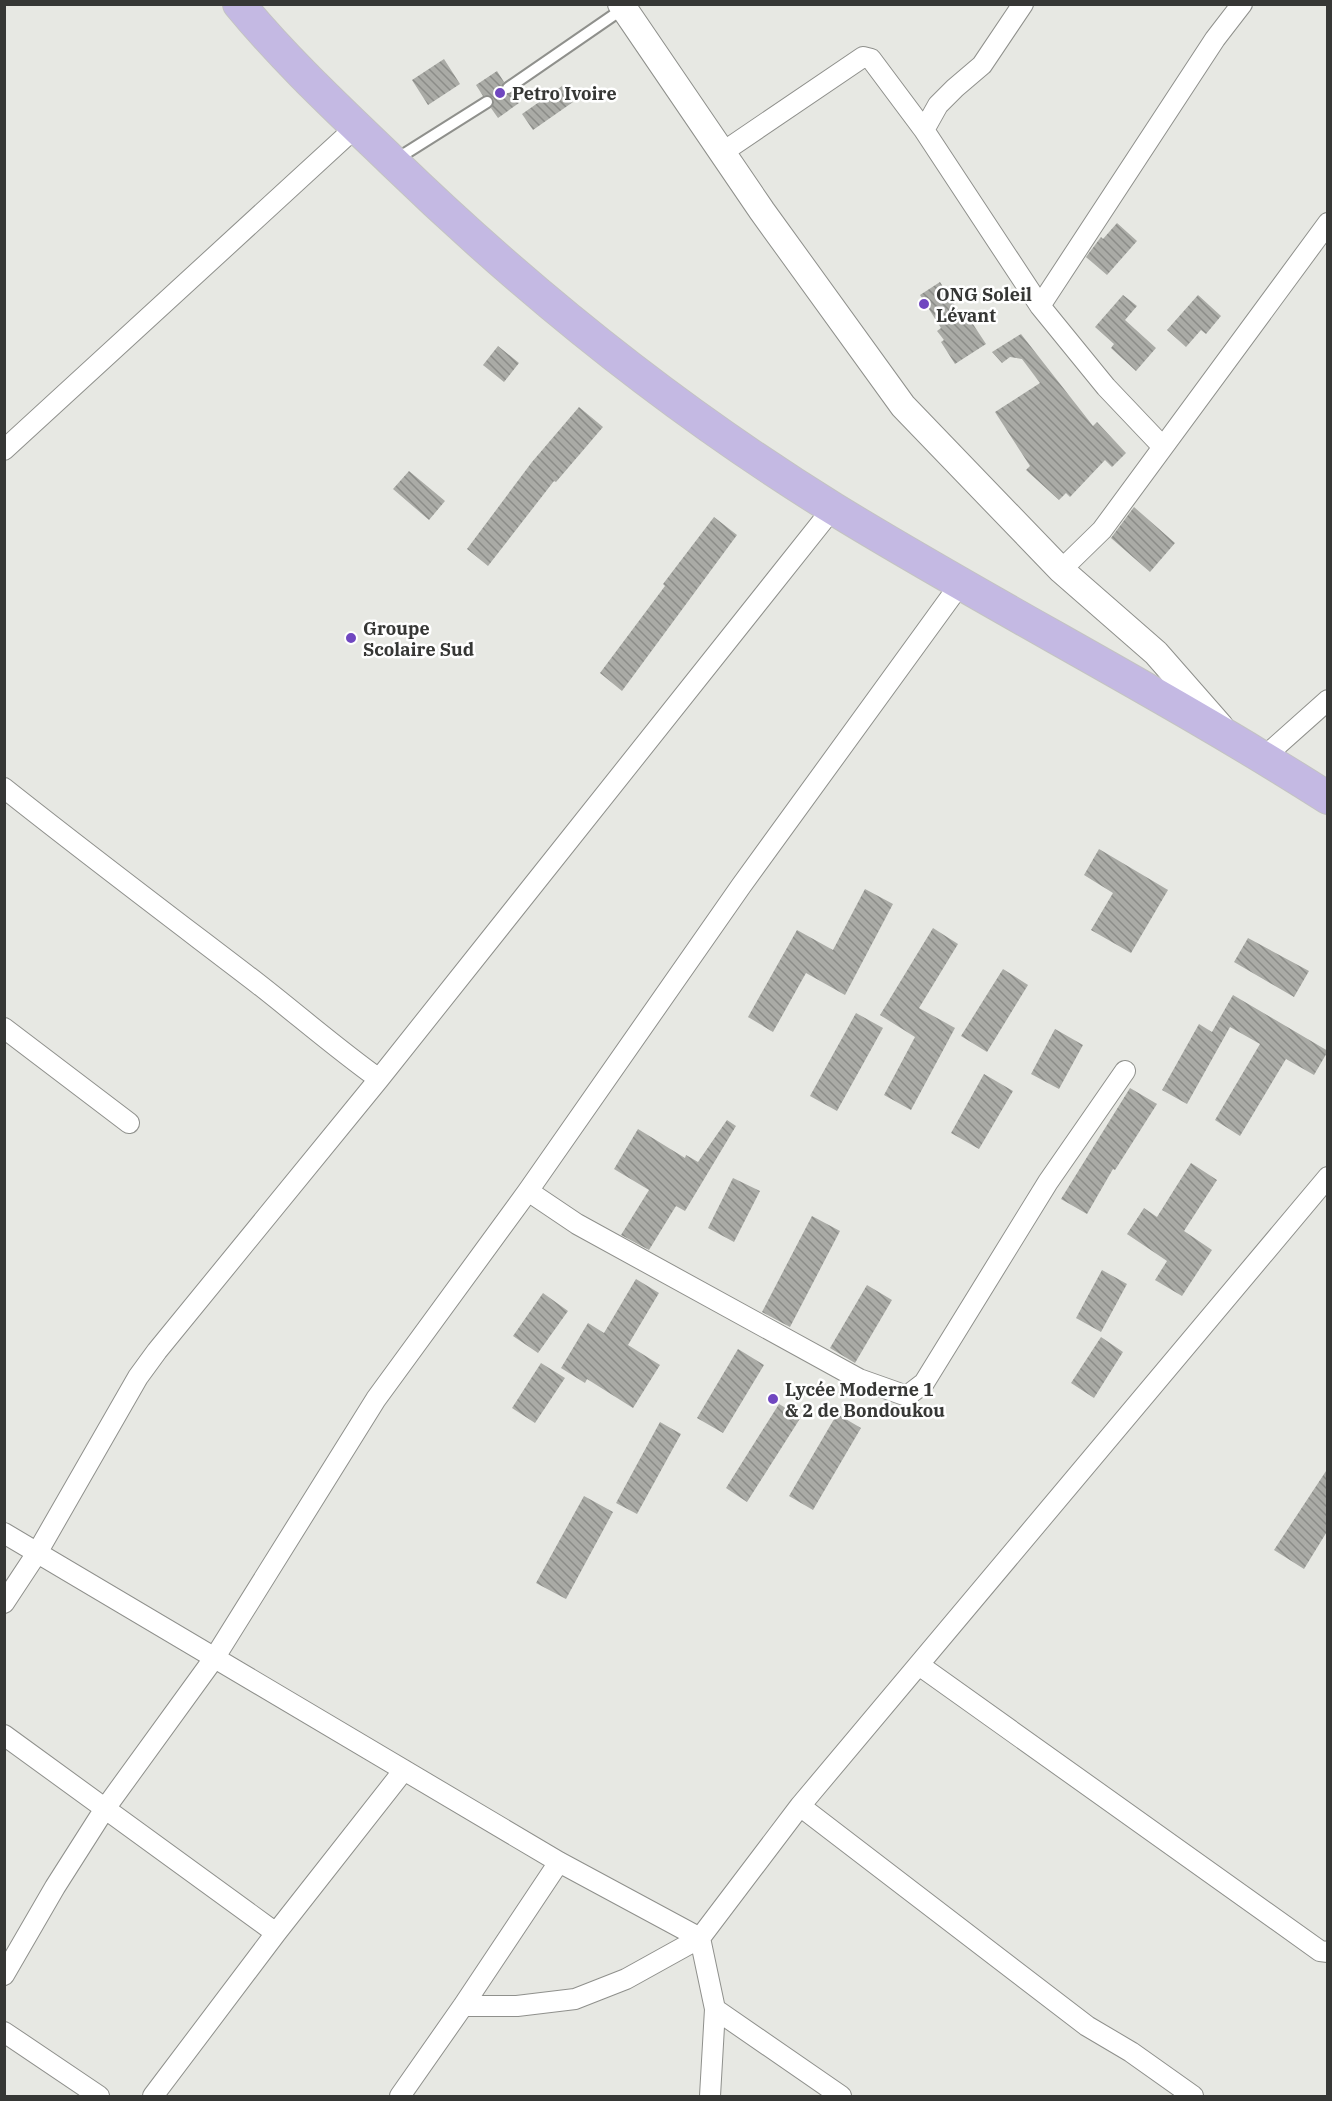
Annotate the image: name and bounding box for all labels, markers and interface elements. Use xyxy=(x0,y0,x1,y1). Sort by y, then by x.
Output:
place label: Petro Ivoire xyxy=(512,82,617,105)
marker: Petro Ivoire xyxy=(493,86,507,100)
place label: ONG Soleil Lévant xyxy=(936,283,1032,327)
marker: ONG Soleil Lévant xyxy=(917,297,931,311)
place label: Groupe Scolaire Sud xyxy=(363,617,474,661)
marker: Groupe Scolaire Sud xyxy=(344,631,358,645)
place label: Lycée Moderne 1 & 2 de Bondoukou xyxy=(785,1378,945,1422)
marker: Lycée Moderne 1 & 2 de Bondoukou xyxy=(766,1392,780,1406)

